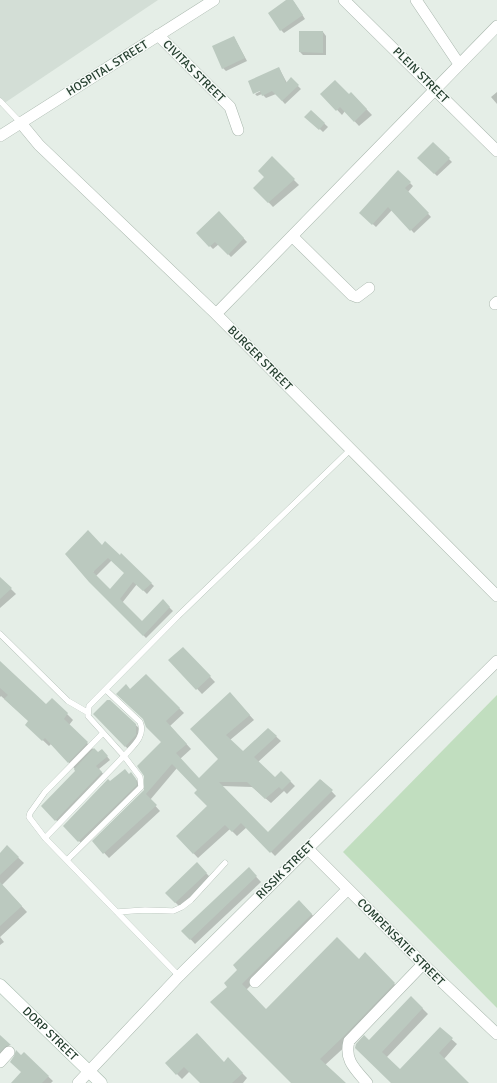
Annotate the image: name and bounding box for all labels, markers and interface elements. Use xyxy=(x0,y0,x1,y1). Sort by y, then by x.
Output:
street label: HOSPITAL STREET xyxy=(64,37,151,99)
street label: CIVITAS STREET xyxy=(159,37,228,106)
street label: PLEIN STREET xyxy=(390,44,452,107)
street label: BURGER STREET xyxy=(224,323,295,394)
street label: RISSIK STREET xyxy=(253,838,318,903)
street label: COMPENSATIE STREET xyxy=(354,895,448,989)
street label: DORP STREET xyxy=(19,1004,81,1064)

